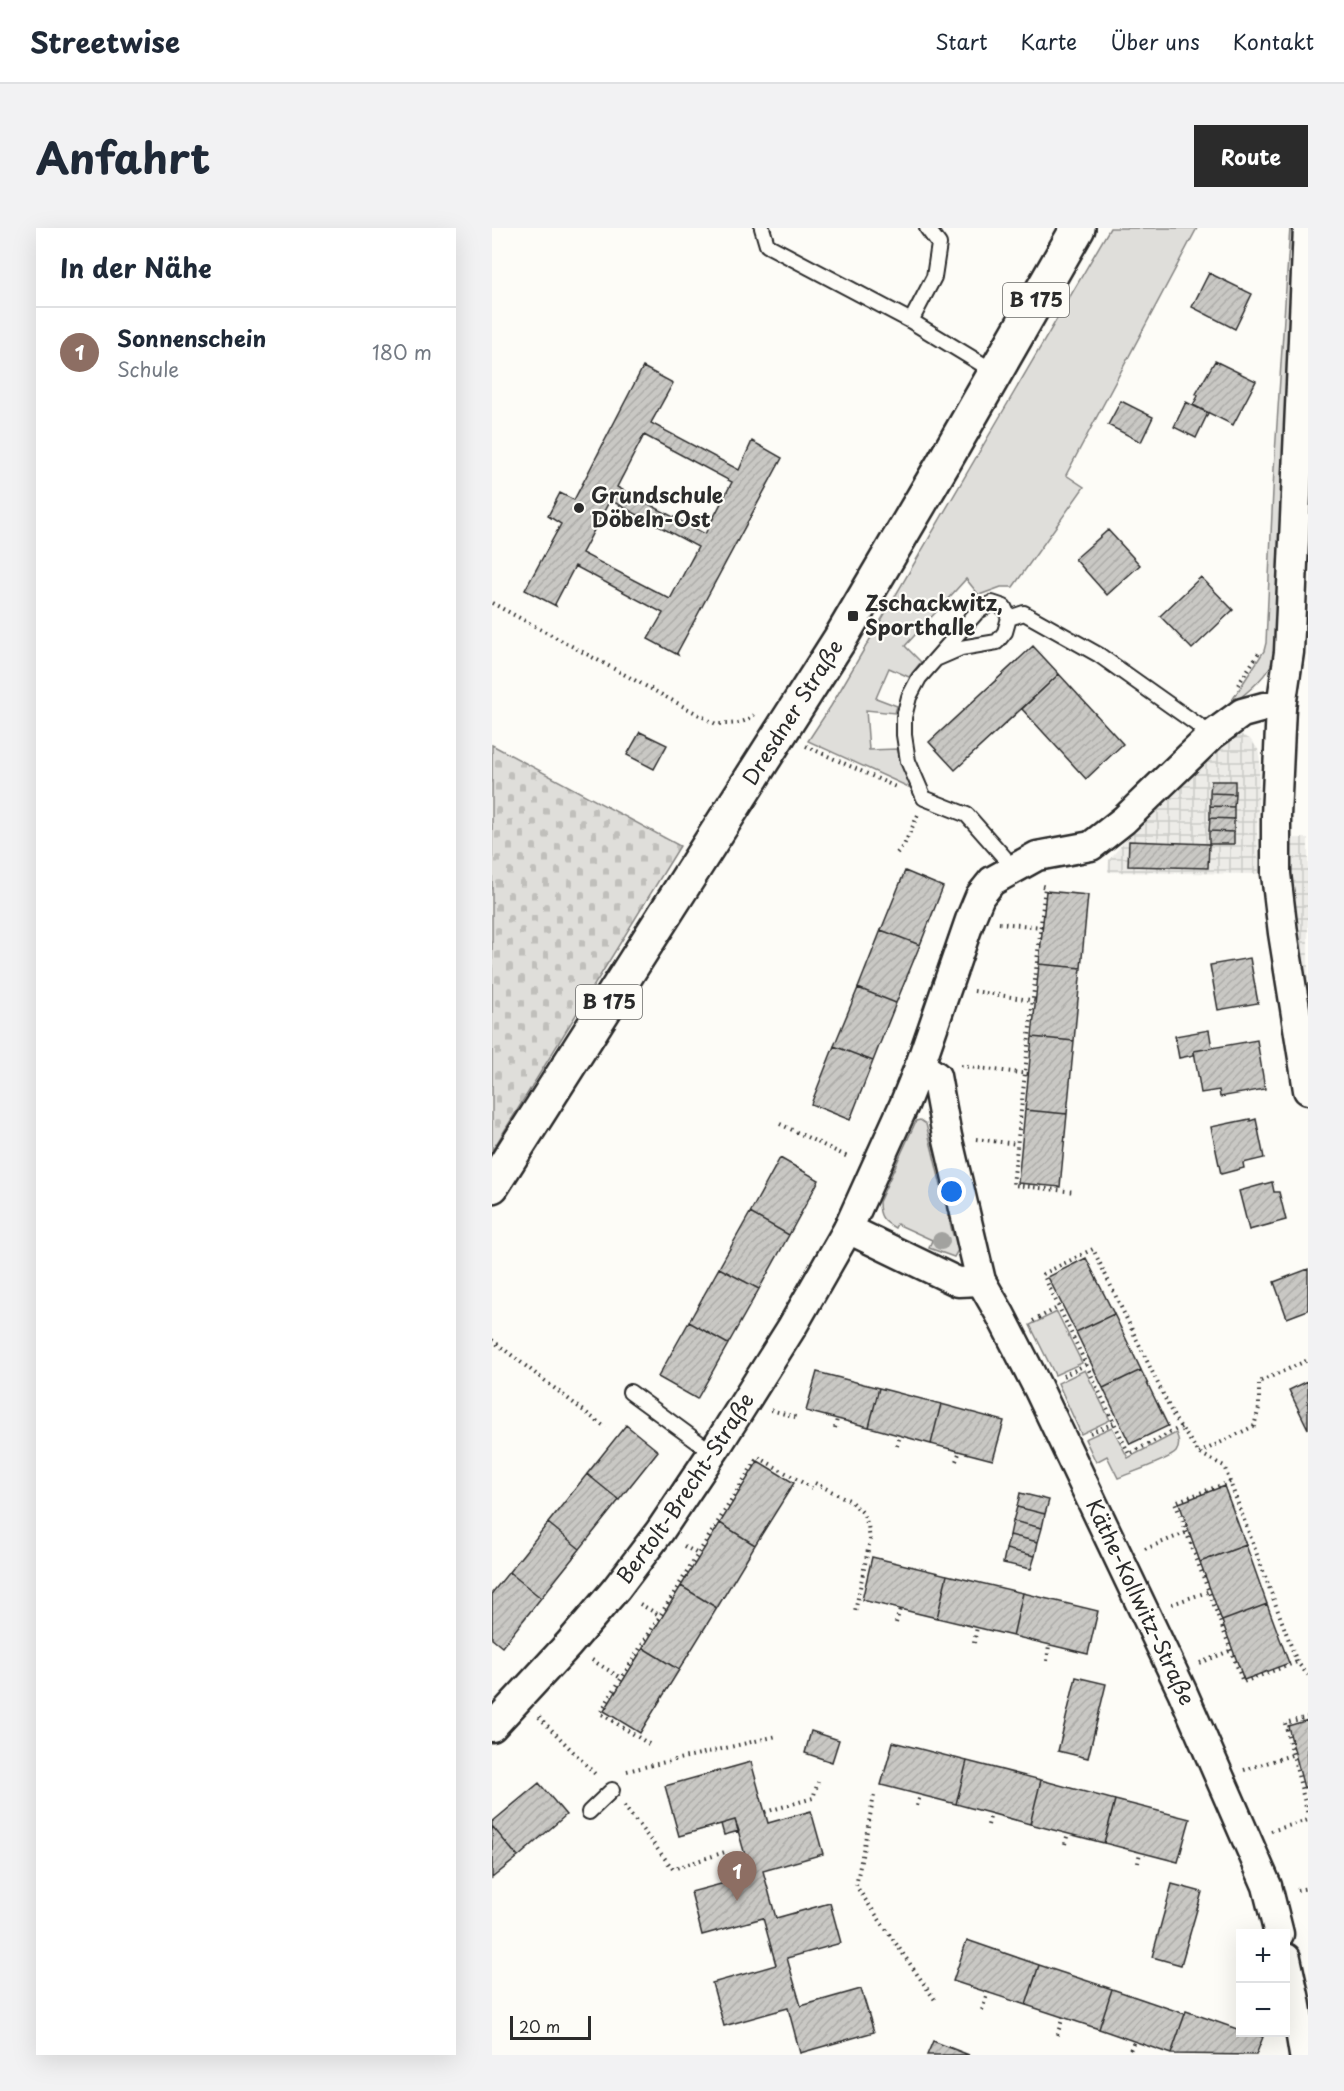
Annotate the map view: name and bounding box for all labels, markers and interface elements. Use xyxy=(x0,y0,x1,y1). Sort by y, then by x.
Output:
text: Streetwise xyxy=(30,20,180,63)
text: Start xyxy=(935,25,987,57)
text: Karte xyxy=(1020,25,1077,57)
text: Über uns xyxy=(1110,25,1200,57)
text: Kontakt xyxy=(1233,25,1314,57)
text: Anfahrt xyxy=(36,125,210,188)
button: Route xyxy=(1194,125,1308,187)
text: In der Nähe xyxy=(60,248,212,287)
road number: B 175 xyxy=(1003,283,1069,317)
text: Sonnenschein xyxy=(117,321,266,354)
text: 1 xyxy=(75,337,84,367)
text: 180 m xyxy=(372,337,432,367)
text: Schule xyxy=(117,354,179,384)
place label: Grundschule Döbeln-Ost xyxy=(591,478,723,534)
marker: Grundschule Döbeln-Ost xyxy=(572,501,586,515)
place label: Zschackwitz, Sporthalle xyxy=(865,586,1003,642)
marker: Zschackwitz, Sporthalle xyxy=(846,609,860,623)
street label: Dresdner Straße xyxy=(733,633,850,791)
road number: B 175 xyxy=(576,985,642,1019)
your location xyxy=(937,1177,966,1206)
street label: Bertolt-Brecht-Straße xyxy=(608,1386,761,1590)
street label: Käthe-Kollwitz-Straße xyxy=(1079,1493,1204,1710)
pin: 1 xyxy=(718,1852,756,1901)
map controls xyxy=(1236,1929,1290,2037)
button: + xyxy=(1236,1929,1290,1983)
button: − xyxy=(1236,1983,1290,2037)
scale bar xyxy=(510,2013,591,2040)
text: 20 m xyxy=(519,2014,560,2038)

